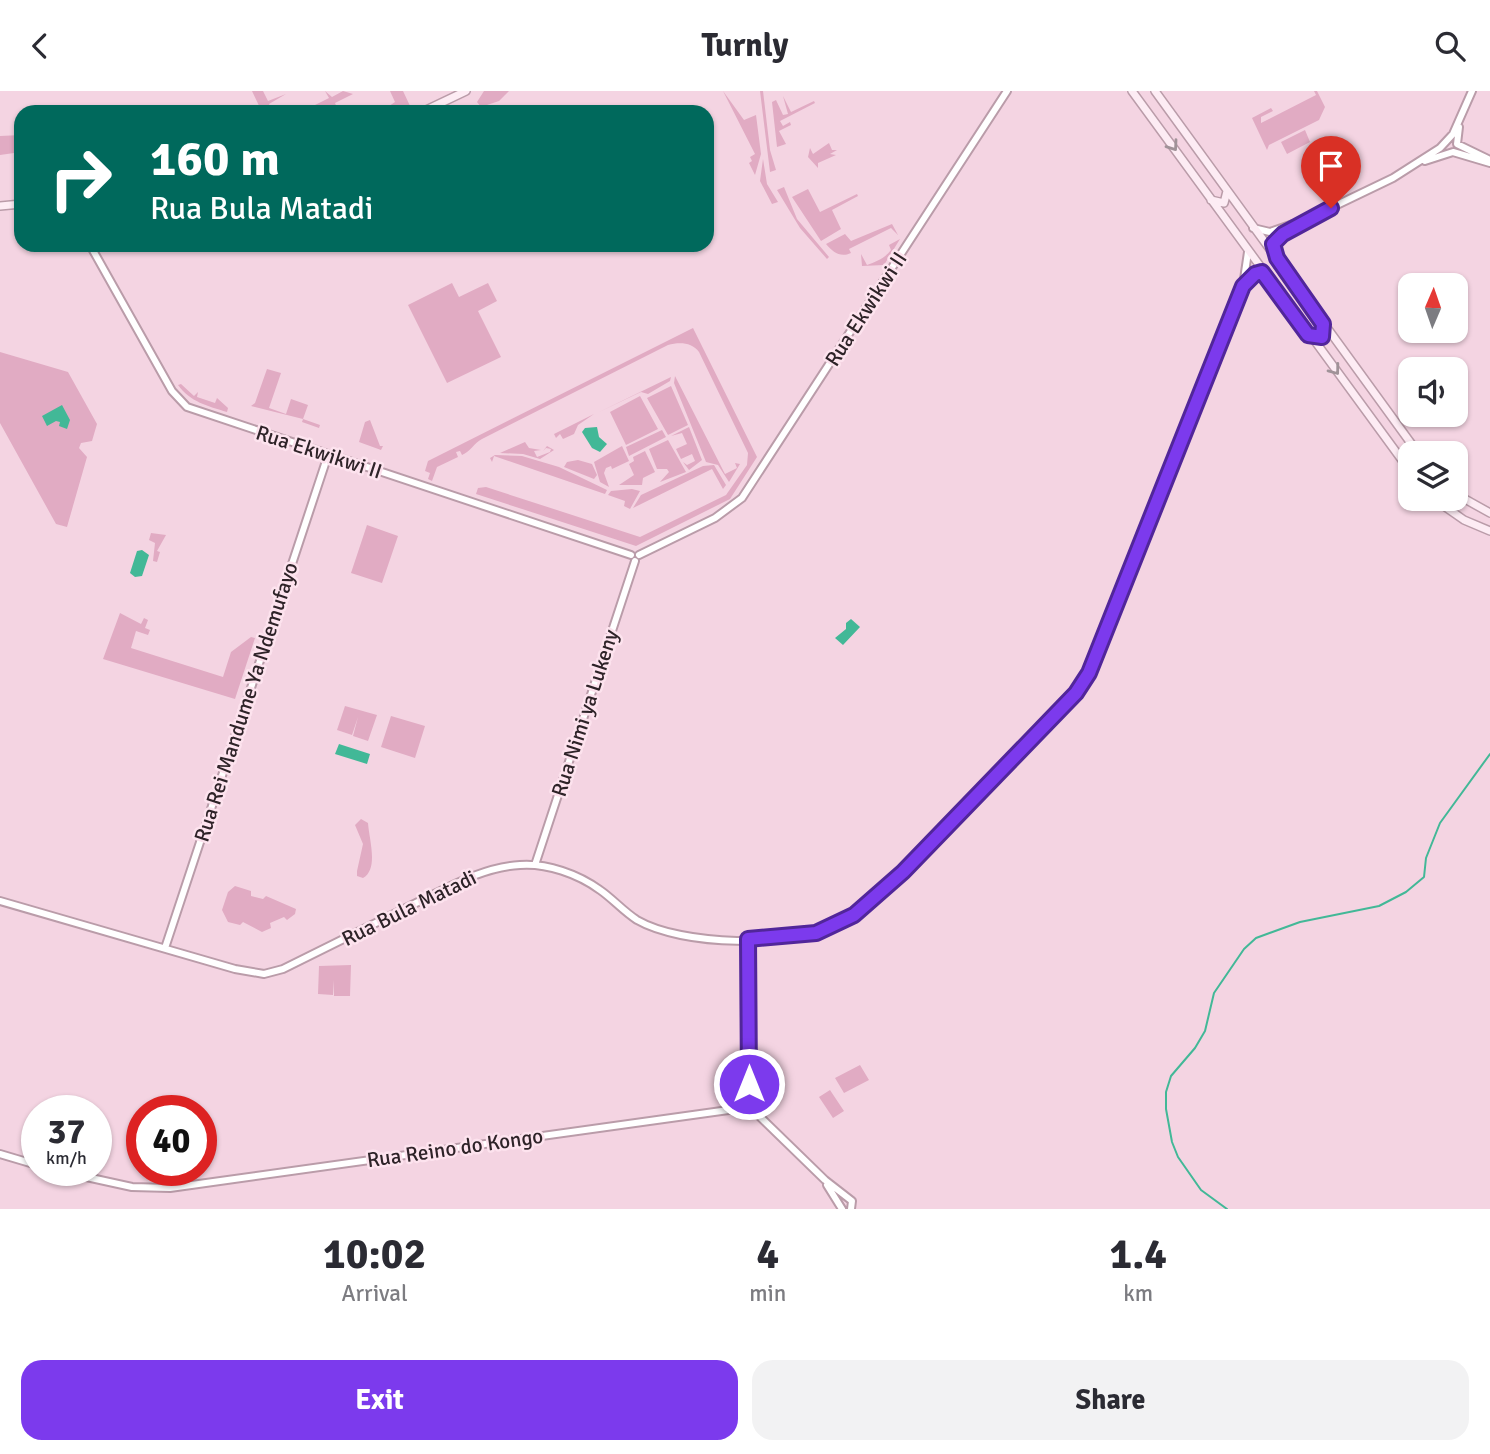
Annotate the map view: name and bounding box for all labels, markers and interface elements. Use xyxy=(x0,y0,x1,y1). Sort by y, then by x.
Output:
text: Turnly xyxy=(702,26,788,65)
icon: back xyxy=(21,27,59,65)
icon: search xyxy=(1431,27,1469,65)
text: 160 m xyxy=(150,129,280,189)
icon: right xyxy=(35,133,126,224)
pin xyxy=(1301,136,1361,208)
one-way arrow xyxy=(1165,138,1177,151)
icon: arrive xyxy=(1312,147,1350,185)
text: Rua Bula Matadi xyxy=(150,189,373,228)
street label: Rua Ekwikwi II xyxy=(819,247,913,371)
north arrow xyxy=(1398,273,1468,343)
map controls xyxy=(1398,273,1468,511)
button: sound xyxy=(1398,357,1468,427)
one-way arrow xyxy=(1326,362,1339,375)
street label: Rua Ekwikwi II xyxy=(253,419,385,485)
button: layers xyxy=(1398,441,1468,511)
street label: Rua Rei Mandume Ya Ndemufayo xyxy=(188,559,304,845)
street label: Rua Nimi ya Lukeny xyxy=(546,626,624,800)
street label: Rua Bula Matadi xyxy=(337,864,481,952)
position arrow xyxy=(712,1047,786,1121)
speed limit sign: 40 xyxy=(126,1095,217,1186)
text: 37 xyxy=(48,1110,85,1153)
street label: Rua Reino do Kongo xyxy=(365,1123,545,1173)
text: km/h xyxy=(46,1147,87,1169)
text: 10:02 xyxy=(323,1229,426,1280)
text: 4 xyxy=(757,1229,779,1280)
text: 1.4 xyxy=(1110,1229,1167,1280)
text: Arrival xyxy=(342,1279,408,1308)
text: min xyxy=(749,1279,786,1308)
text: km xyxy=(1123,1279,1153,1308)
button: Exit xyxy=(21,1360,738,1440)
button: Share xyxy=(752,1360,1469,1440)

